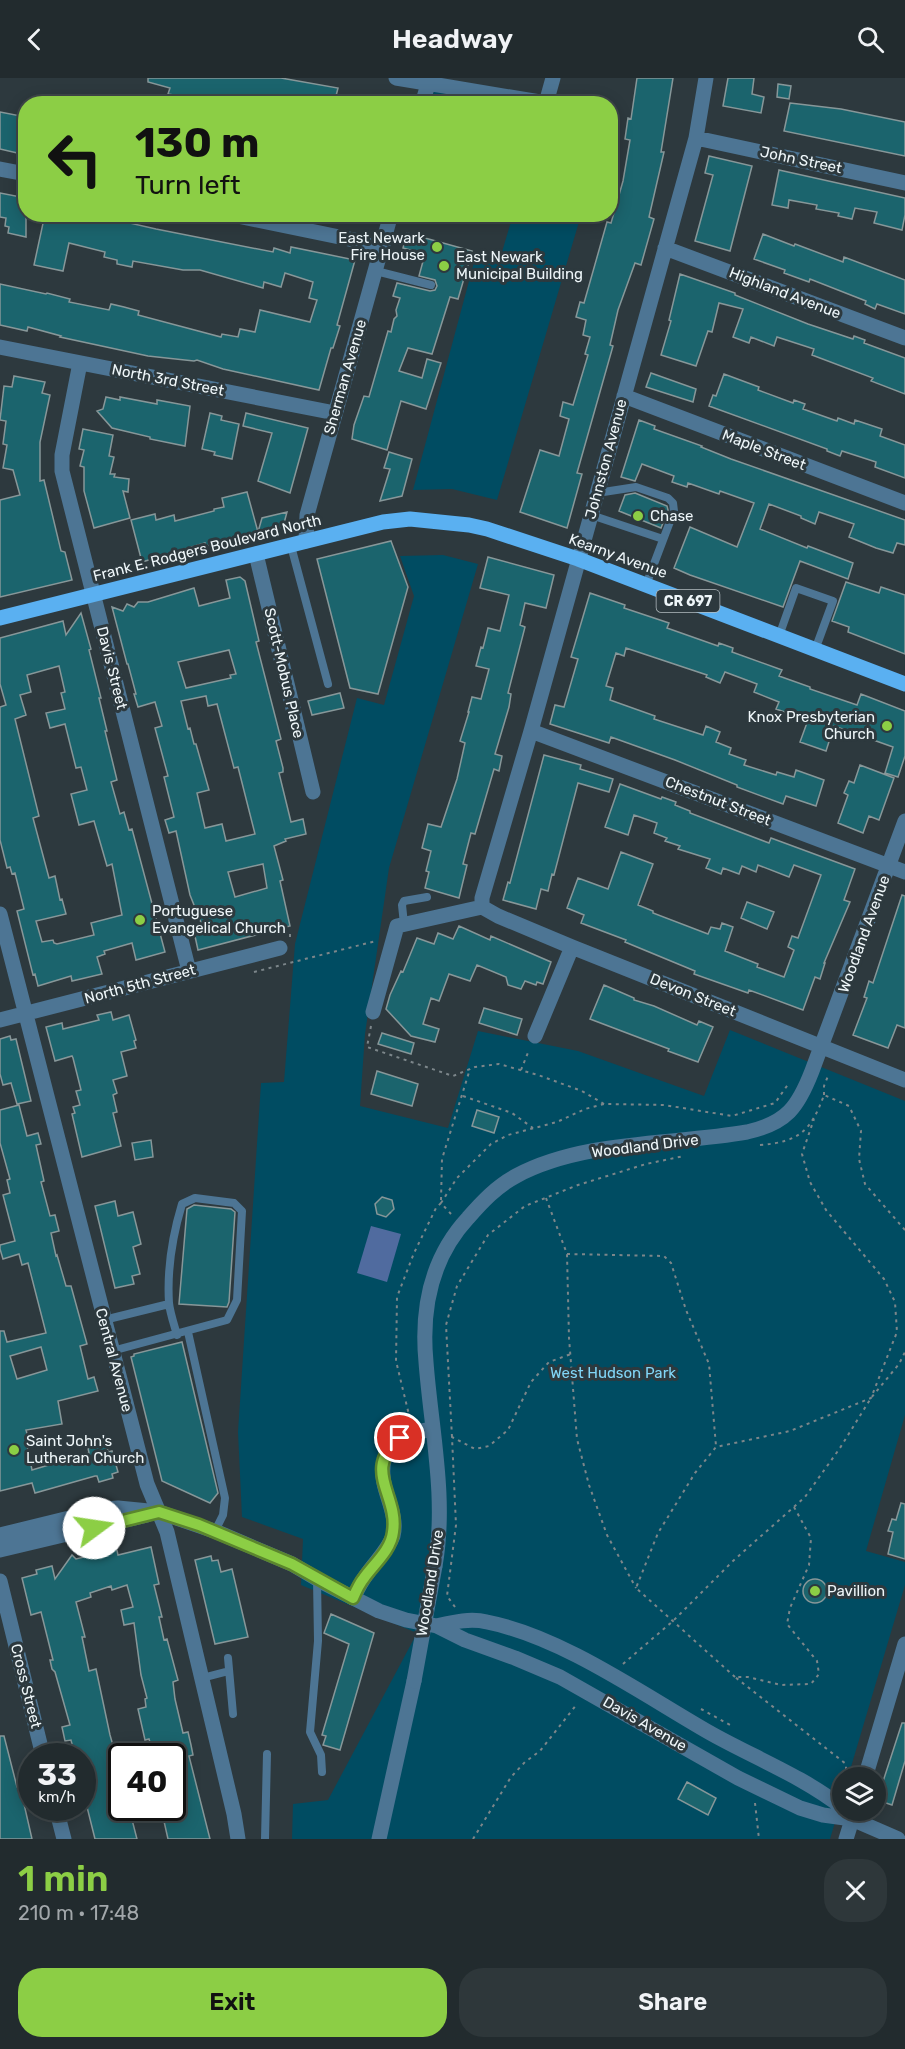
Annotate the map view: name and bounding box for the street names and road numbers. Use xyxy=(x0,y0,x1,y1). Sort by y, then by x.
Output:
street label: John Street xyxy=(758,143,844,177)
street label: Highland Avenue xyxy=(727,263,843,323)
street label: Sherman Avenue xyxy=(320,317,370,437)
street label: North 3rd Street xyxy=(110,360,226,400)
street label: Johnston Avenue xyxy=(581,397,631,521)
street label: Maple Street xyxy=(720,426,809,474)
street label: Frank E. Rodgers Boulevard North xyxy=(91,511,323,585)
street label: Kearny Avenue xyxy=(566,530,670,582)
road number: CR 697 xyxy=(656,590,720,612)
street label: Scott-Mobus Place xyxy=(260,606,308,740)
street label: Davis Street xyxy=(93,625,131,712)
street label: Chestnut Street xyxy=(662,773,774,830)
street label: Woodland Avenue xyxy=(834,873,894,995)
street label: North 5th Street xyxy=(82,960,198,1007)
street label: Devon Street xyxy=(647,970,739,1020)
street label: Woodland Drive xyxy=(591,1131,699,1161)
street label: Central Avenue xyxy=(92,1306,136,1414)
street label: Woodland Drive xyxy=(413,1528,447,1638)
street label: Cross Street xyxy=(7,1642,45,1730)
street label: Davis Avenue xyxy=(600,1693,690,1755)

